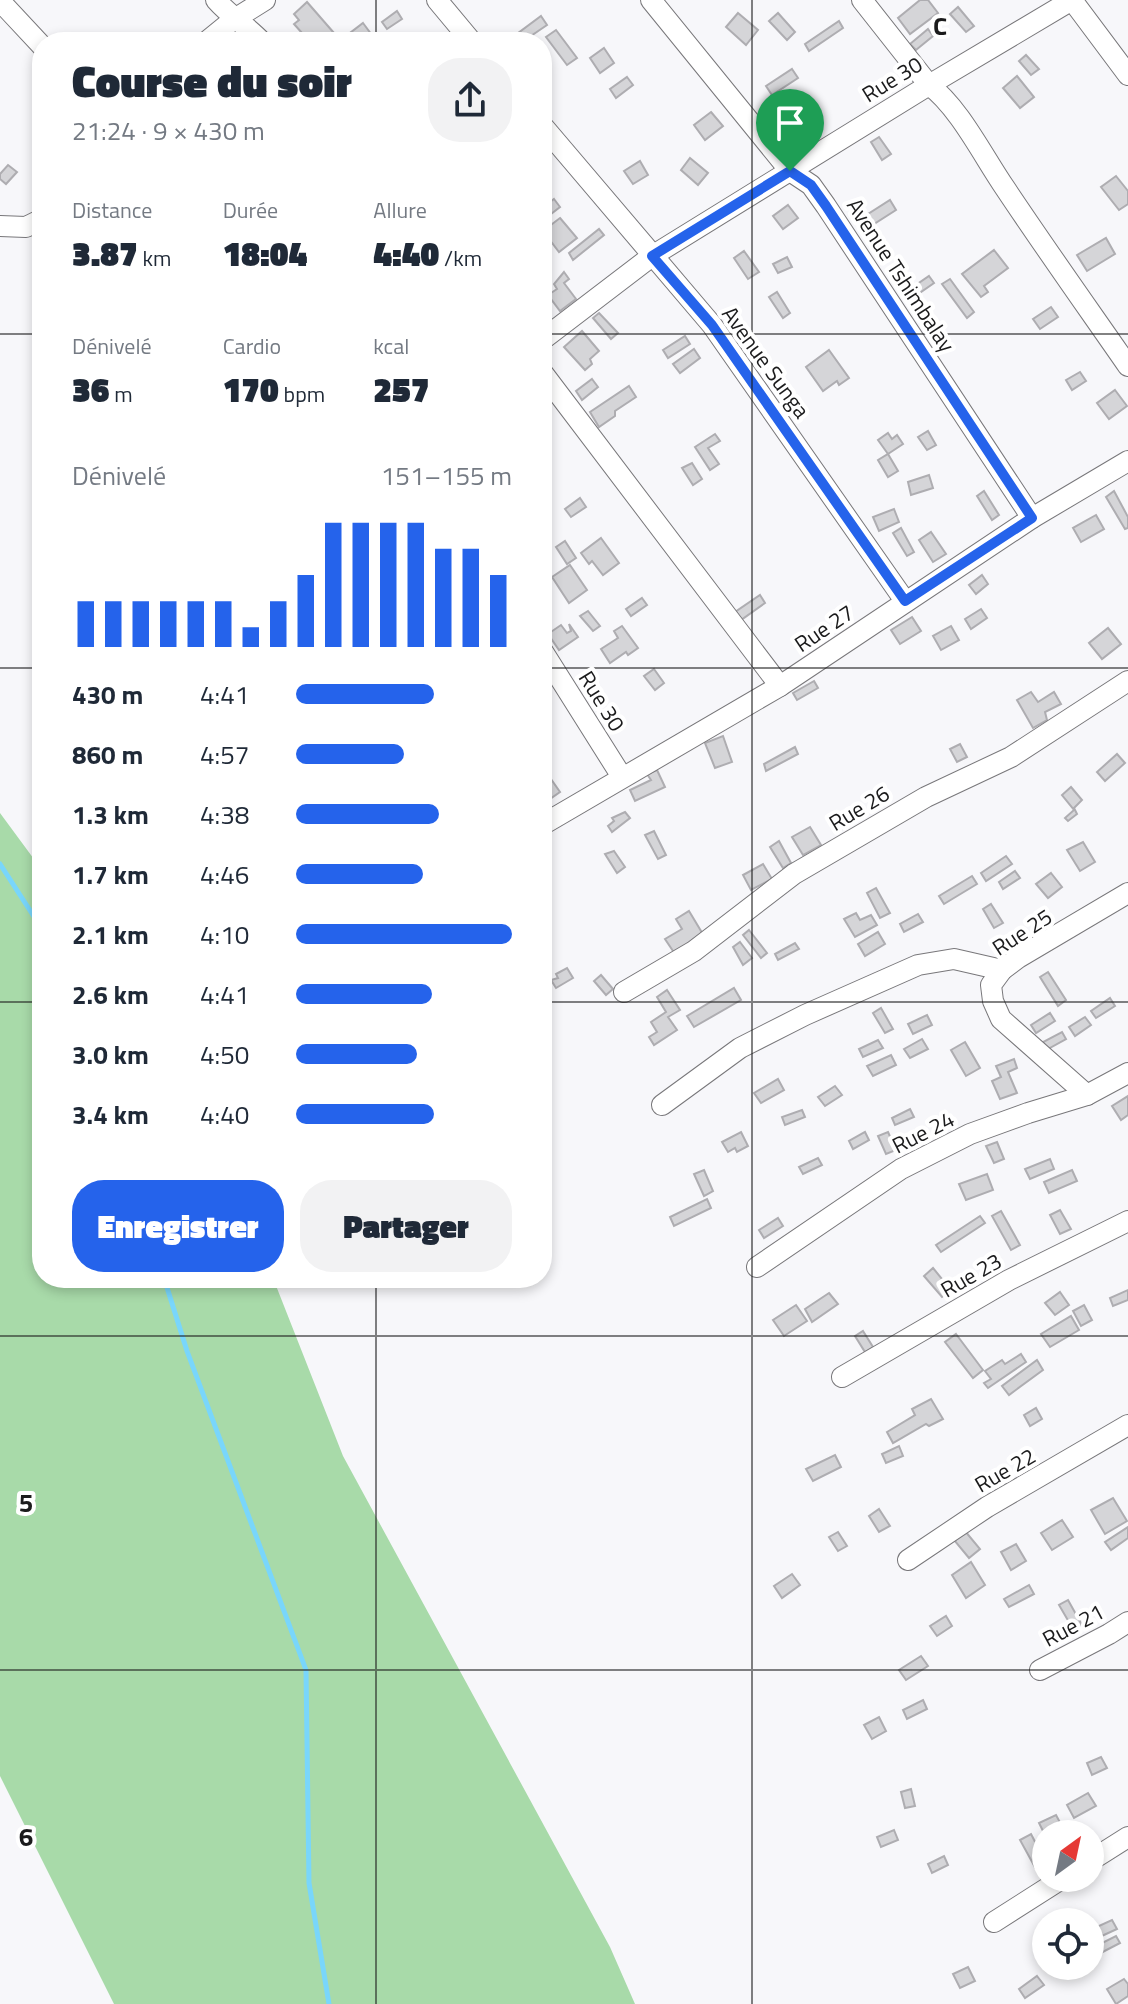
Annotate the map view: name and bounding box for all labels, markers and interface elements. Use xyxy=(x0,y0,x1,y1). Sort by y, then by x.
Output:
text: C xyxy=(933,6,947,45)
text: Course du soir xyxy=(72,47,352,114)
street label: Rue 30 xyxy=(855,47,929,111)
button: share xyxy=(428,58,512,142)
pin xyxy=(756,89,824,171)
icon: arrive xyxy=(768,101,812,145)
text: 21:24 · 9 × 430 m xyxy=(72,111,265,150)
street label: Avenue Tshimbalay xyxy=(838,191,964,359)
text: Distance xyxy=(72,193,152,227)
text: Durée xyxy=(223,193,278,227)
text: Allure xyxy=(373,193,427,227)
text: 3.87 xyxy=(72,227,138,279)
text: 18:04 xyxy=(223,227,307,279)
text: 4:40 xyxy=(373,227,439,279)
text: km xyxy=(138,241,171,275)
text: /km xyxy=(439,241,482,275)
street label: Avenue Sunga xyxy=(714,299,818,425)
text: Dénivelé xyxy=(72,329,152,363)
text: Cardio xyxy=(223,329,281,363)
text: kcal xyxy=(373,329,409,363)
text: 36 xyxy=(72,363,109,415)
text: 170 xyxy=(223,363,279,415)
text: 257 xyxy=(373,363,429,415)
text: m xyxy=(109,377,133,411)
text: bpm xyxy=(279,377,325,411)
text: Dénivelé xyxy=(72,456,166,495)
text: 151–155 m xyxy=(381,456,512,495)
street label: Rue 27 xyxy=(787,596,861,660)
street label: Rue 30 xyxy=(570,664,634,738)
text: 430 m xyxy=(72,675,143,714)
text: 4:41 xyxy=(200,675,249,714)
text: 860 m xyxy=(72,735,143,774)
text: 4:57 xyxy=(200,735,249,774)
street label: Rue 26 xyxy=(822,776,896,840)
text: 1.3 km xyxy=(72,795,149,834)
text: 4:38 xyxy=(200,795,249,834)
text: 1.7 km xyxy=(72,855,149,894)
text: 4:46 xyxy=(200,855,249,894)
street label: Rue 25 xyxy=(985,900,1059,964)
text: 2.1 km xyxy=(72,915,149,954)
text: 4:10 xyxy=(200,915,249,954)
text: 2.6 km xyxy=(72,975,149,1014)
text: 4:41 xyxy=(200,975,249,1014)
text: 3.0 km xyxy=(72,1035,149,1074)
text: 4:50 xyxy=(200,1035,249,1074)
text: 3.4 km xyxy=(72,1095,149,1134)
text: 4:40 xyxy=(200,1095,249,1134)
street label: Rue 24 xyxy=(886,1102,960,1162)
button: Enregistrer xyxy=(72,1180,284,1272)
button: Partager xyxy=(300,1180,512,1272)
street label: Rue 23 xyxy=(934,1244,1008,1306)
street label: Rue 22 xyxy=(968,1439,1042,1501)
text: 5 xyxy=(19,1483,33,1522)
street label: Rue 21 xyxy=(1036,1595,1110,1655)
text: 6 xyxy=(19,1817,33,1856)
north arrow xyxy=(1032,1820,1104,1892)
map controls xyxy=(1032,1820,1104,1980)
button: locate xyxy=(1032,1908,1104,1980)

